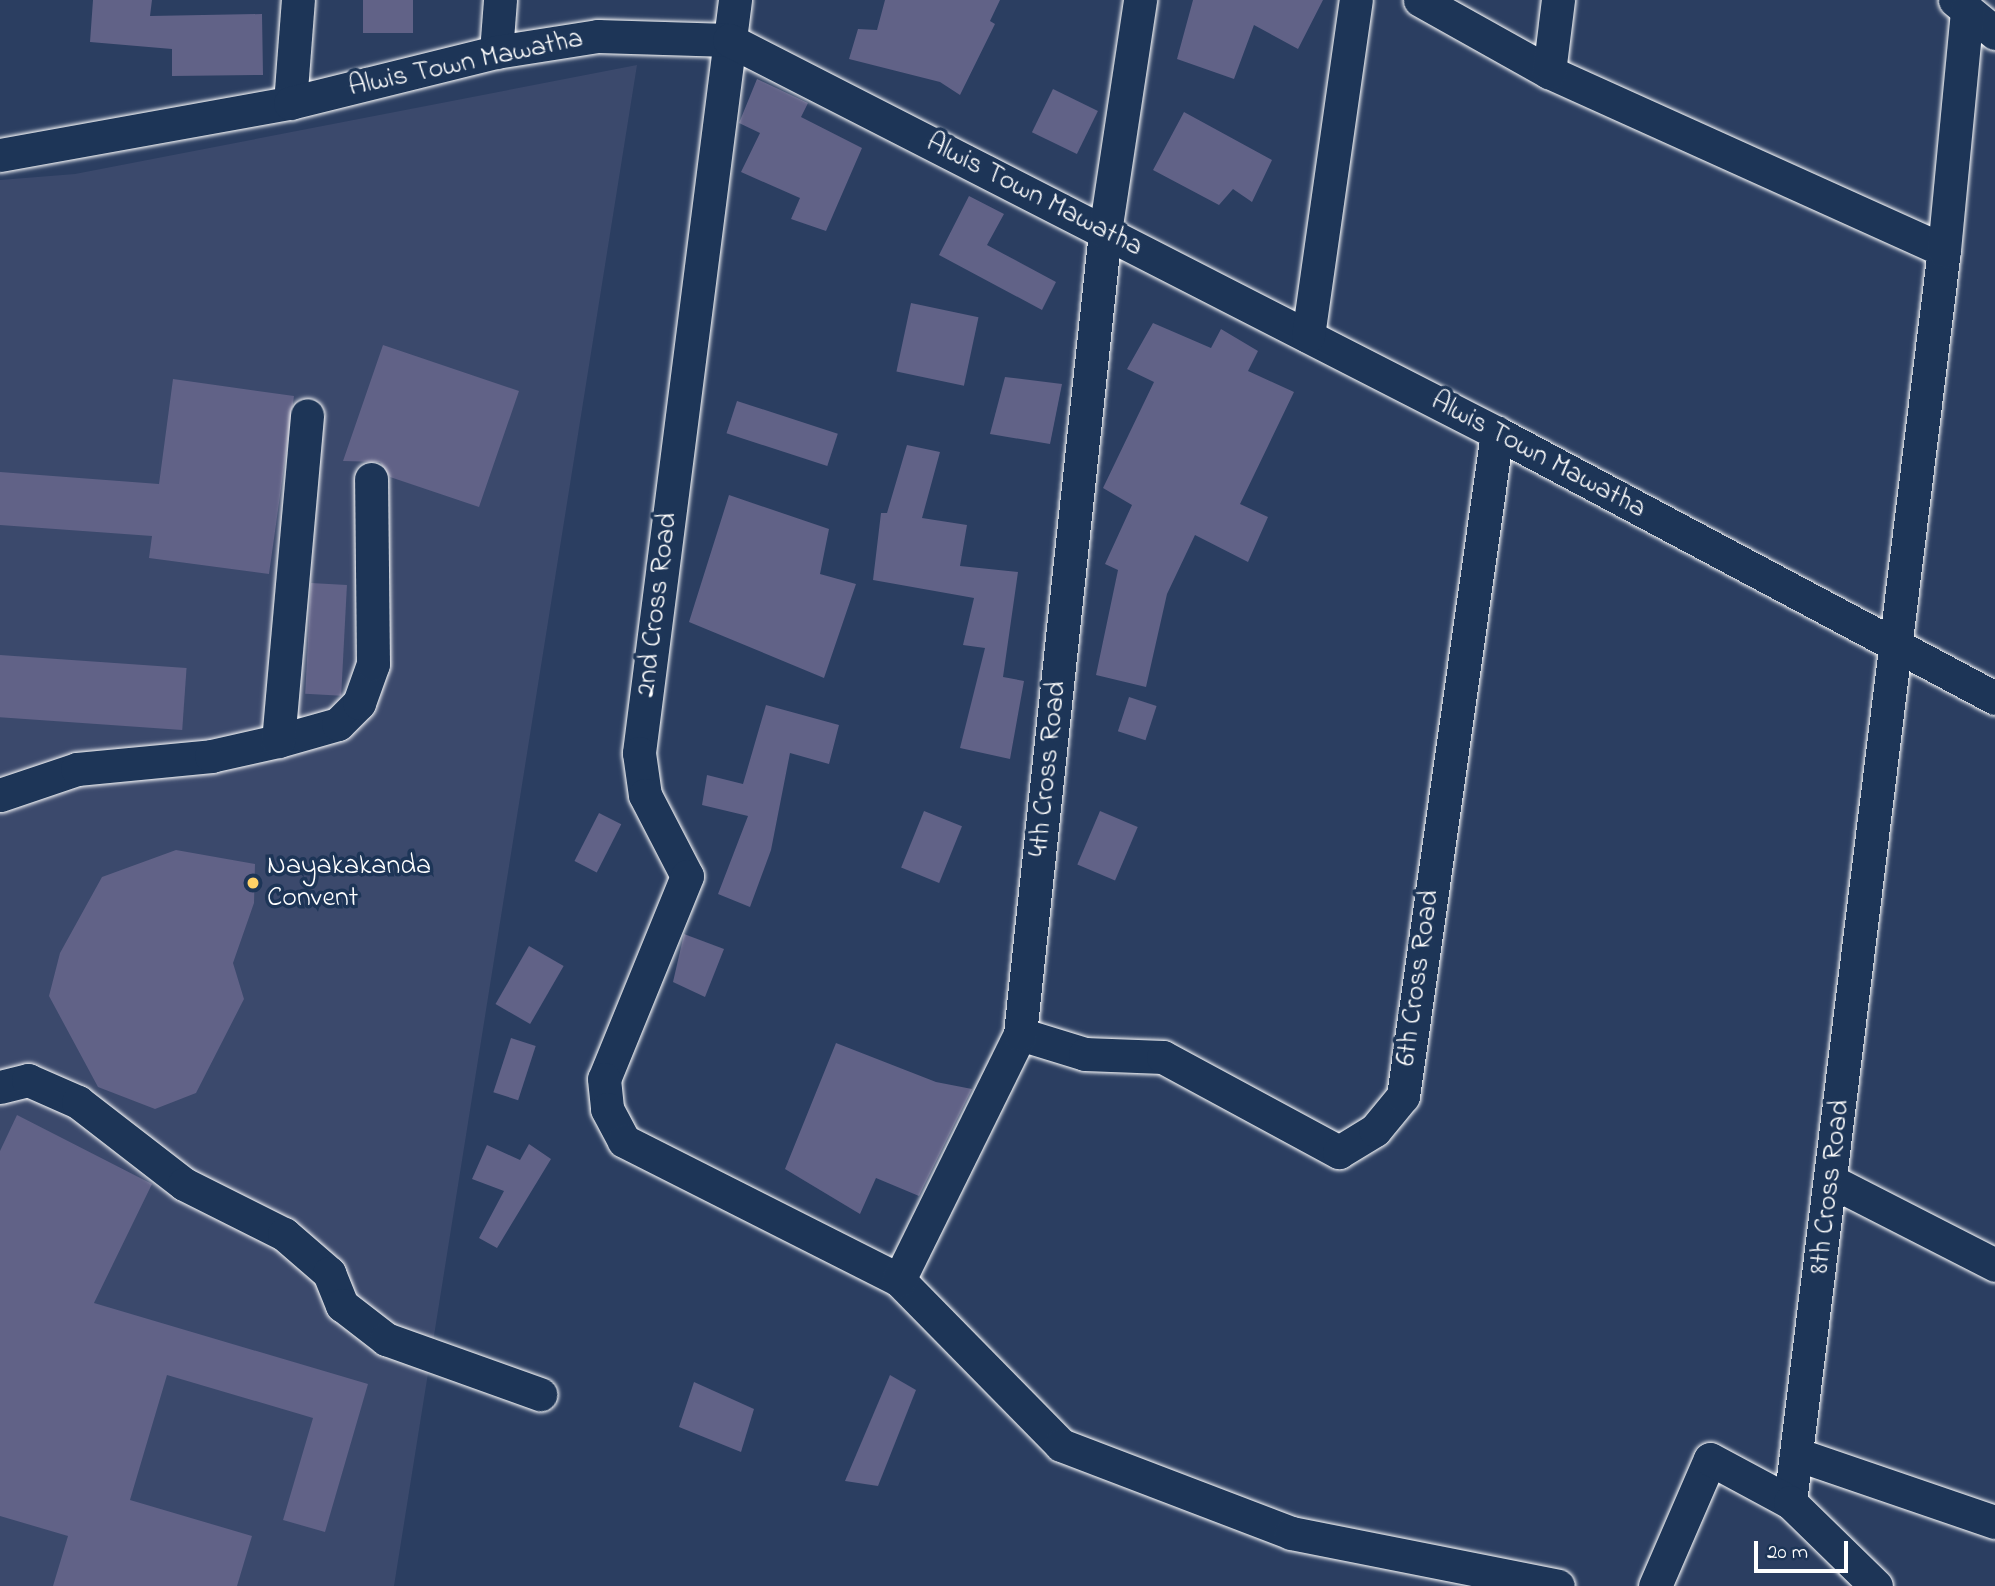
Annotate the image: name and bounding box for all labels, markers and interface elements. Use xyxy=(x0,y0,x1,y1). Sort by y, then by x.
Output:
street label: Alwis Town Mawatha xyxy=(346,23,586,105)
street label: Alwis Town Mawatha xyxy=(920,127,1148,265)
street label: Alwis Town Mawatha xyxy=(1425,385,1651,527)
street label: 2nd Cross Road xyxy=(630,511,686,699)
street label: 4th Cross Road xyxy=(1023,680,1075,858)
place label: Nayakakanda Convent xyxy=(267,850,431,916)
marker: Nayakakanda Convent xyxy=(245,875,261,891)
street label: 6th Cross Road xyxy=(1390,888,1448,1068)
street label: 8th Cross Road xyxy=(1804,1098,1858,1276)
scale bar xyxy=(1757,1526,1852,1570)
text: 20 m xyxy=(1767,1538,1808,1568)

